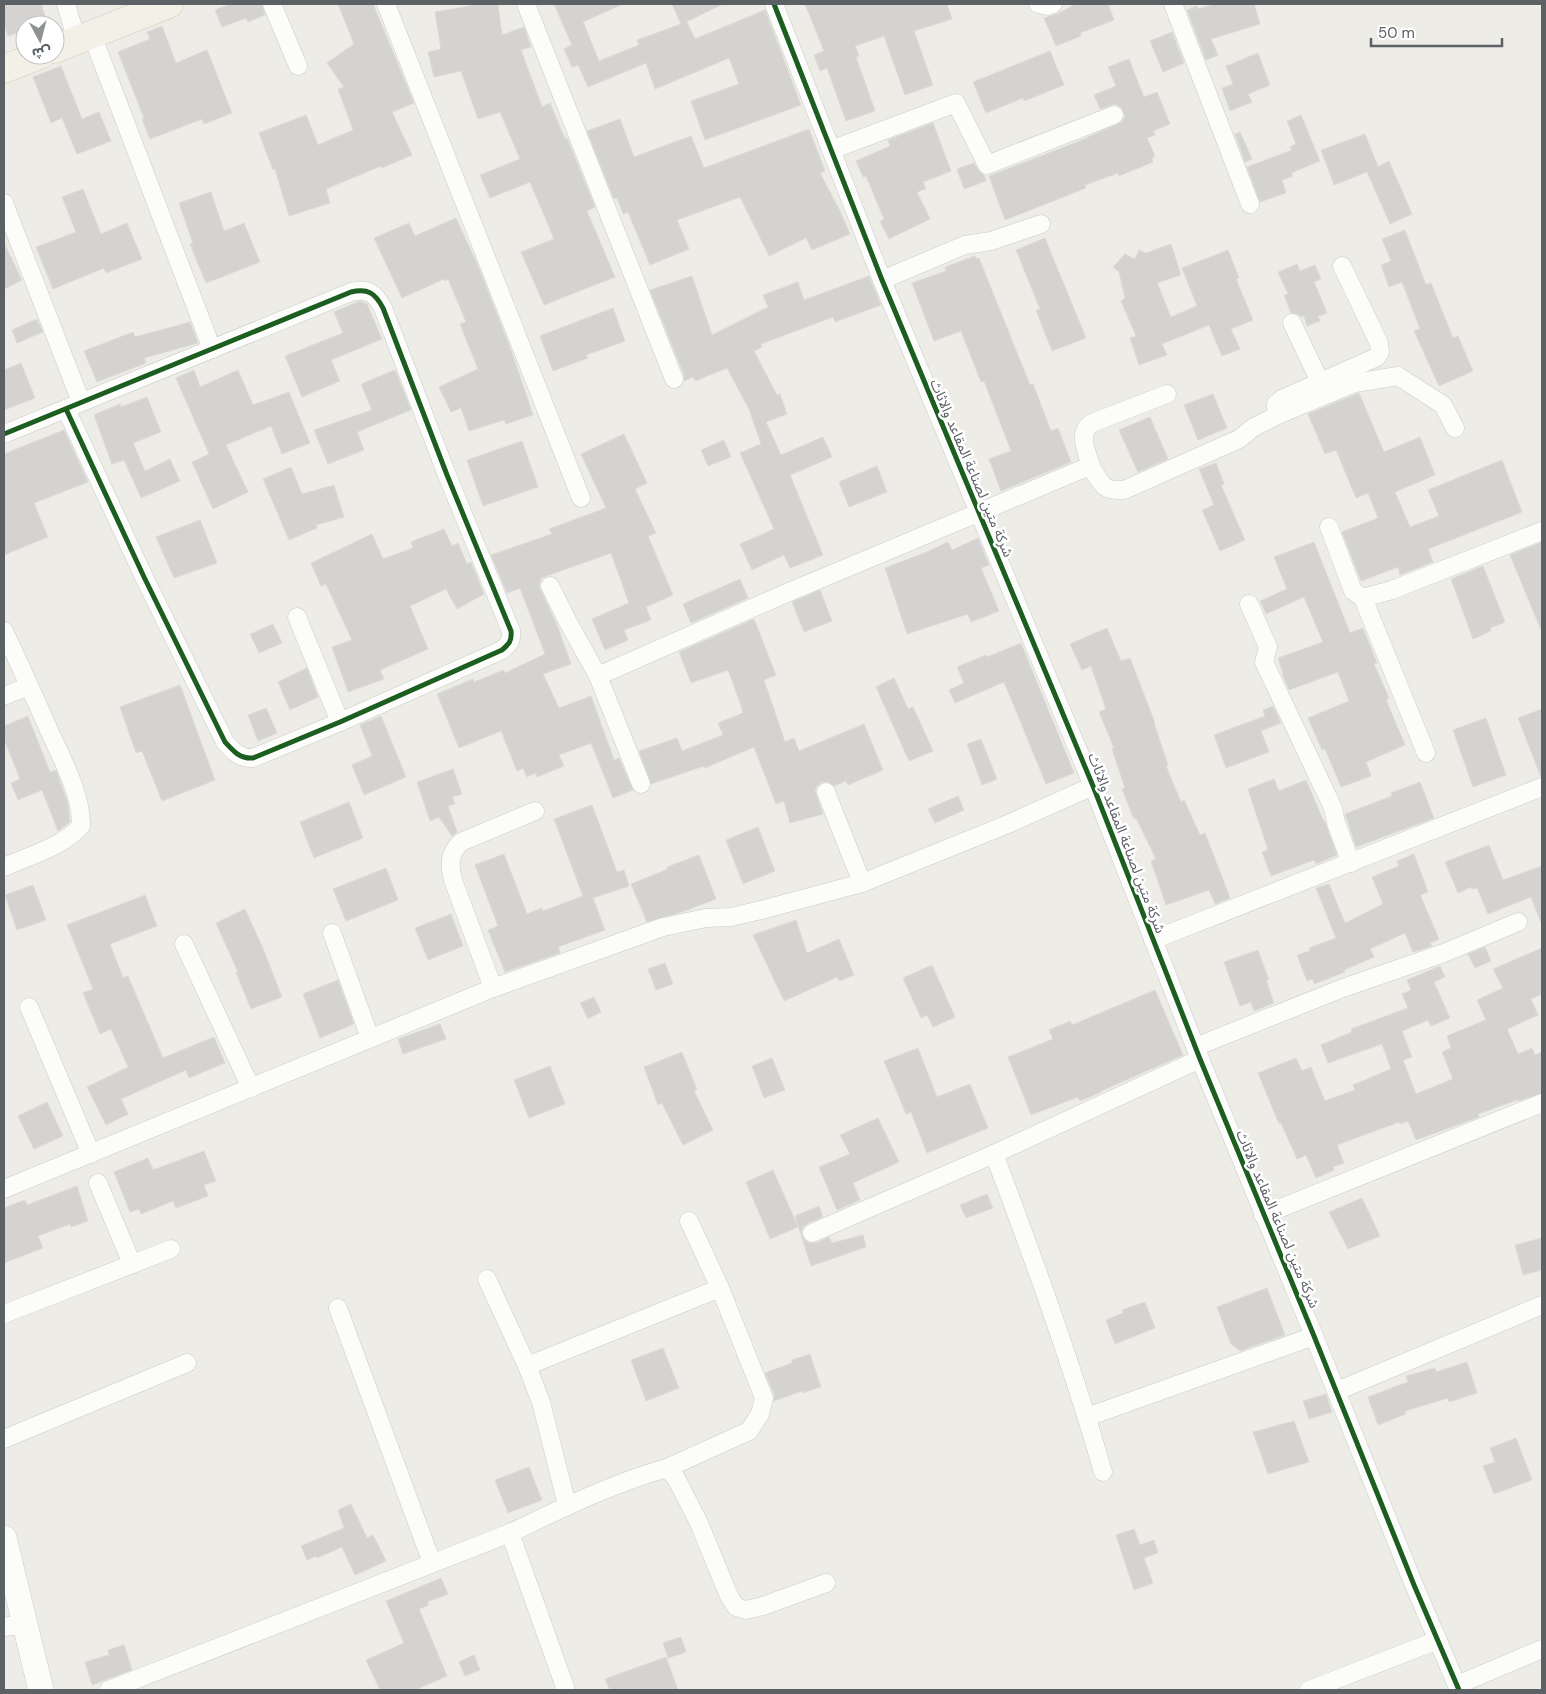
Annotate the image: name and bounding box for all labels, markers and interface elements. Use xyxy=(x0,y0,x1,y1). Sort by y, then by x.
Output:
north arrow xyxy=(15,15,65,65)
scale bar xyxy=(1371,15,1502,47)
text: 50 m xyxy=(1378,23,1415,43)
text: ش xyxy=(31,43,52,63)
street label: شركة متين لصناعة المقاعد والاثاث xyxy=(926,376,1018,560)
street label: شركة متين لصناعة المقاعد والاثاث xyxy=(1084,750,1170,936)
street label: شركة متين لصناعة المقاعد والاثاث xyxy=(1232,1127,1324,1311)

